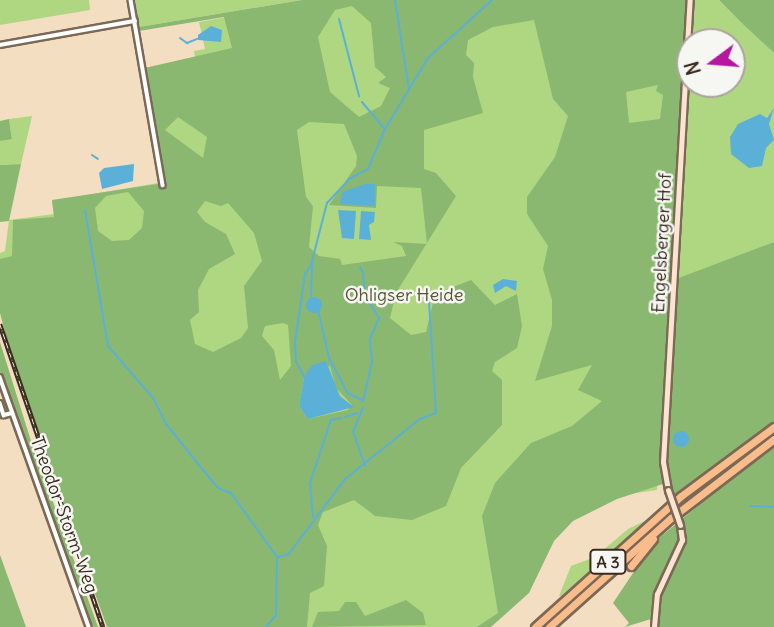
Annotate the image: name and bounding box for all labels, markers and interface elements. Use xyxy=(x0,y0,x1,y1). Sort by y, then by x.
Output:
north arrow xyxy=(676,28,746,98)
text: N xyxy=(679,59,706,78)
street label: Engelsberger Hof xyxy=(648,173,676,313)
park label: Ohligser Heide xyxy=(345,284,463,306)
street label: Theodor-Storm-Weg xyxy=(26,434,102,596)
road number: A 3 xyxy=(589,550,627,575)

